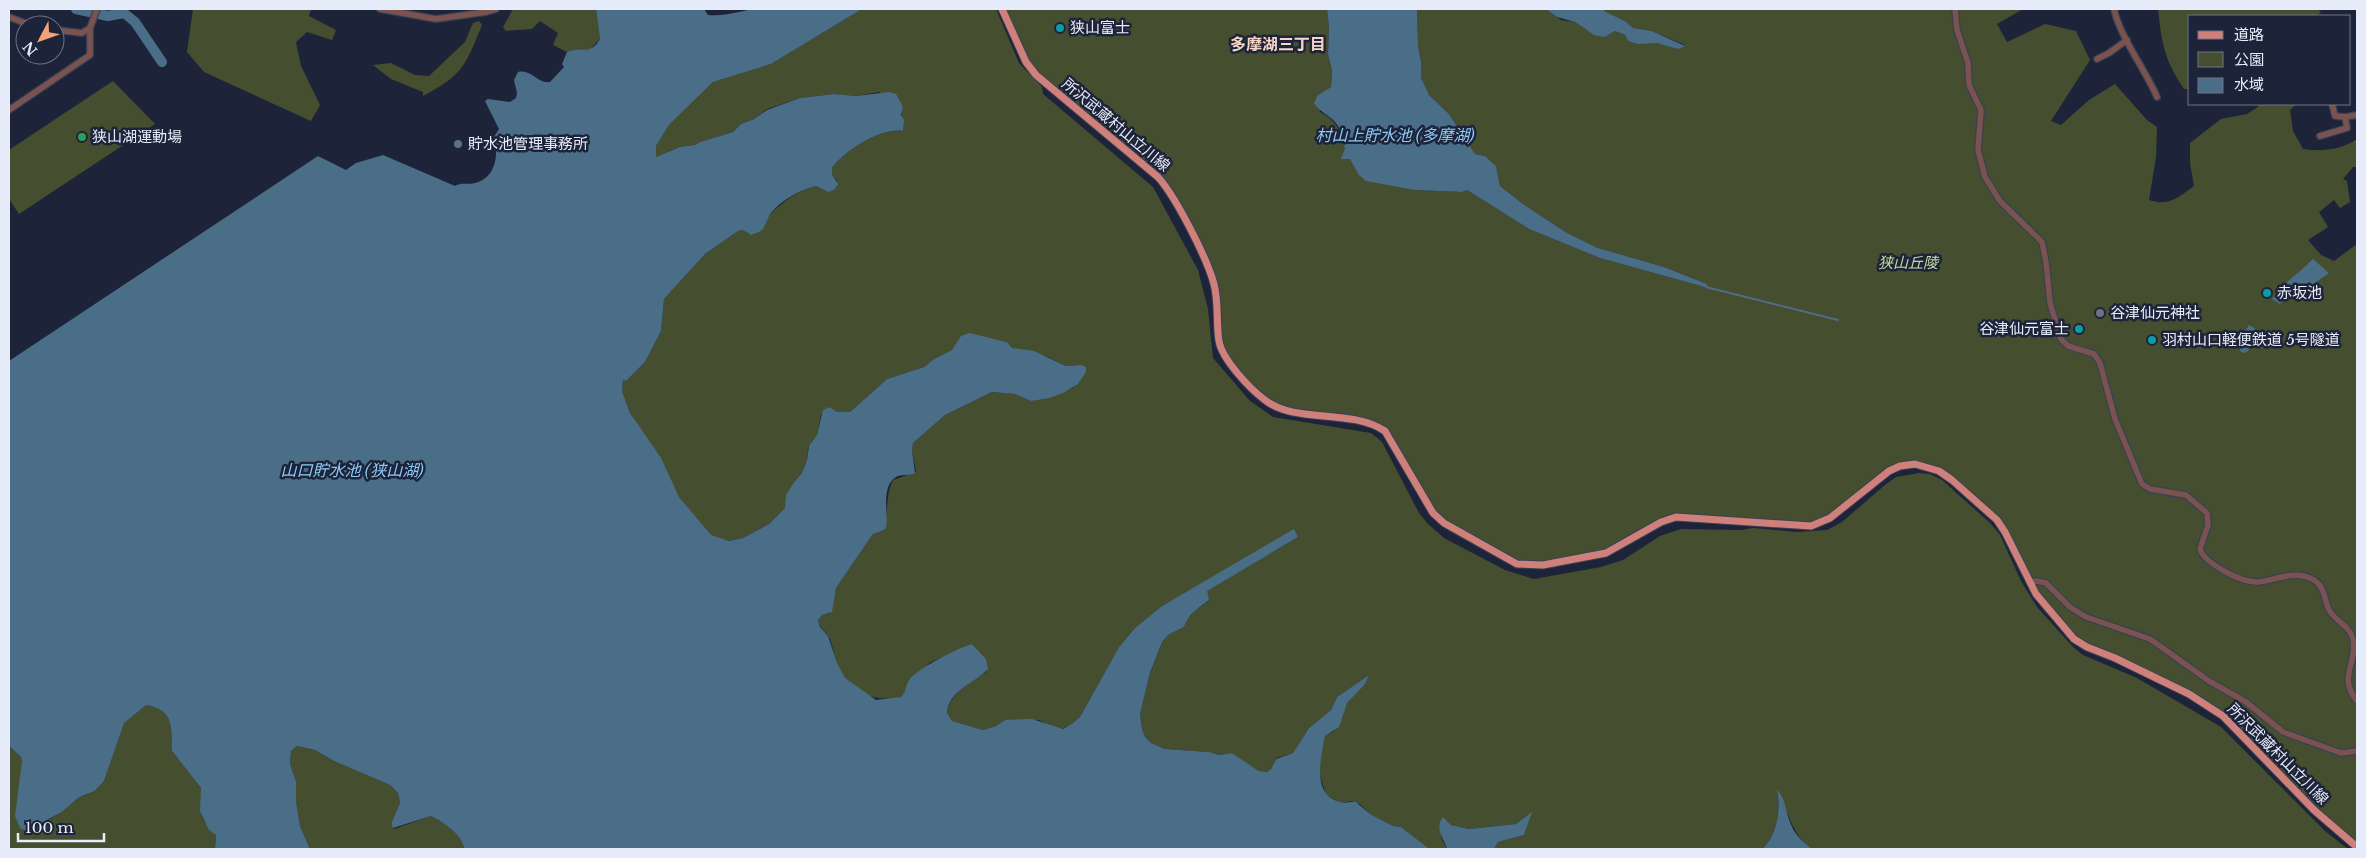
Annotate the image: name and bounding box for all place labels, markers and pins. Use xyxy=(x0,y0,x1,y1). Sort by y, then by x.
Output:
place label: 狭山富士 xyxy=(1070,18,1130,37)
marker: 狭山富士 xyxy=(1054,22,1066,34)
place label: 狭山湖運動場 xyxy=(92,127,182,146)
marker: 狭山湖運動場 xyxy=(76,131,88,143)
place label: 貯水池管理事務所 xyxy=(468,134,588,153)
marker: 貯水池管理事務所 xyxy=(452,138,464,150)
place label: 赤坂池 xyxy=(2277,283,2322,302)
marker: 赤坂池 xyxy=(2261,287,2273,299)
place label: 谷津仙元神社 xyxy=(2110,303,2200,322)
marker: 谷津仙元神社 xyxy=(2094,307,2106,319)
place label: 谷津仙元富士 xyxy=(1979,319,2069,338)
marker: 谷津仙元富士 xyxy=(2073,323,2085,335)
place label: 羽村山口軽便鉄道 5号隧道 xyxy=(2162,330,2340,349)
marker: 羽村山口軽便鉄道 5号隧道 xyxy=(2146,334,2158,346)

